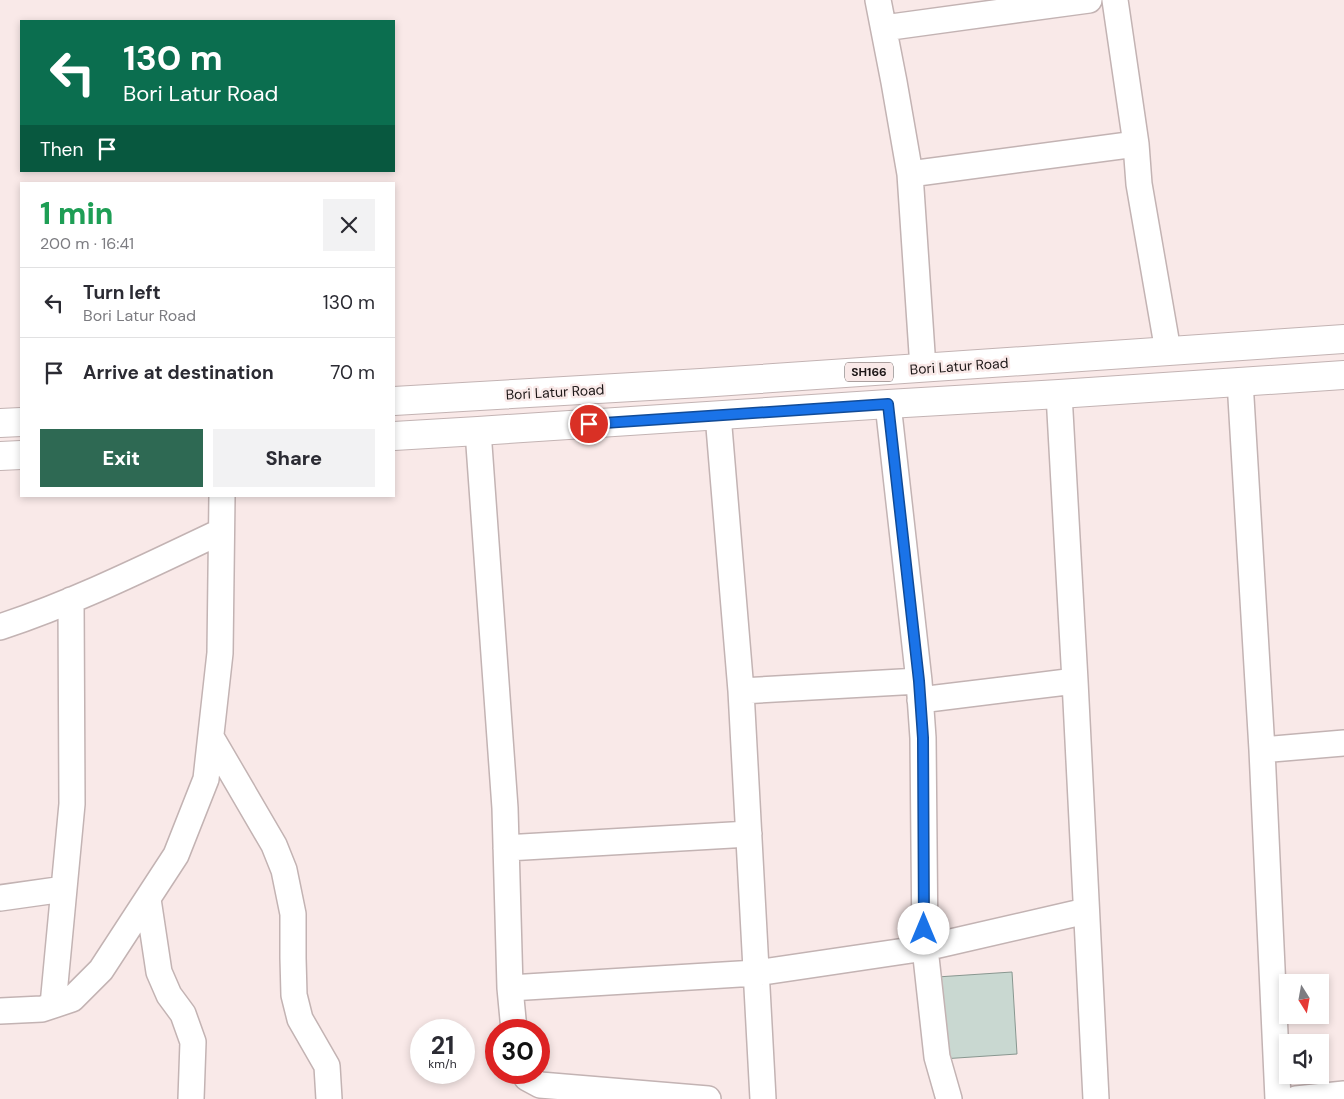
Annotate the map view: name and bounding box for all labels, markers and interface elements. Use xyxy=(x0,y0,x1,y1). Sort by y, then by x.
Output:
text: 130 m xyxy=(123,35,223,81)
icon: left xyxy=(40,40,105,105)
text: Bori Latur Road xyxy=(123,79,278,108)
icon: arrive xyxy=(93,135,121,163)
text: Then xyxy=(40,137,83,162)
text: 1 min xyxy=(40,194,113,233)
button: close xyxy=(323,199,375,251)
text: 200 m · 16:41 xyxy=(40,233,134,254)
text: Turn left xyxy=(83,280,161,305)
icon: left xyxy=(40,289,68,317)
text: 130 m xyxy=(323,290,375,315)
text: Bori Latur Road xyxy=(83,305,196,326)
street label: Bori Latur Road xyxy=(909,354,1009,378)
icon: arrive xyxy=(40,359,68,387)
text: Arrive at destination xyxy=(83,360,274,385)
text: 70 m xyxy=(330,360,375,385)
road number: SH166 xyxy=(845,362,893,382)
street label: Bori Latur Road xyxy=(505,380,605,404)
pin xyxy=(568,403,610,445)
icon: arrive xyxy=(575,410,603,438)
button: Exit xyxy=(40,429,203,487)
button: Share xyxy=(213,429,375,487)
position arrow xyxy=(897,902,949,954)
north arrow xyxy=(1279,974,1329,1024)
map controls xyxy=(1279,974,1329,1084)
speed limit sign: 30 xyxy=(485,1019,550,1084)
text: 21 xyxy=(431,1029,454,1062)
button: sound xyxy=(1279,1034,1329,1084)
text: km/h xyxy=(428,1056,457,1072)

